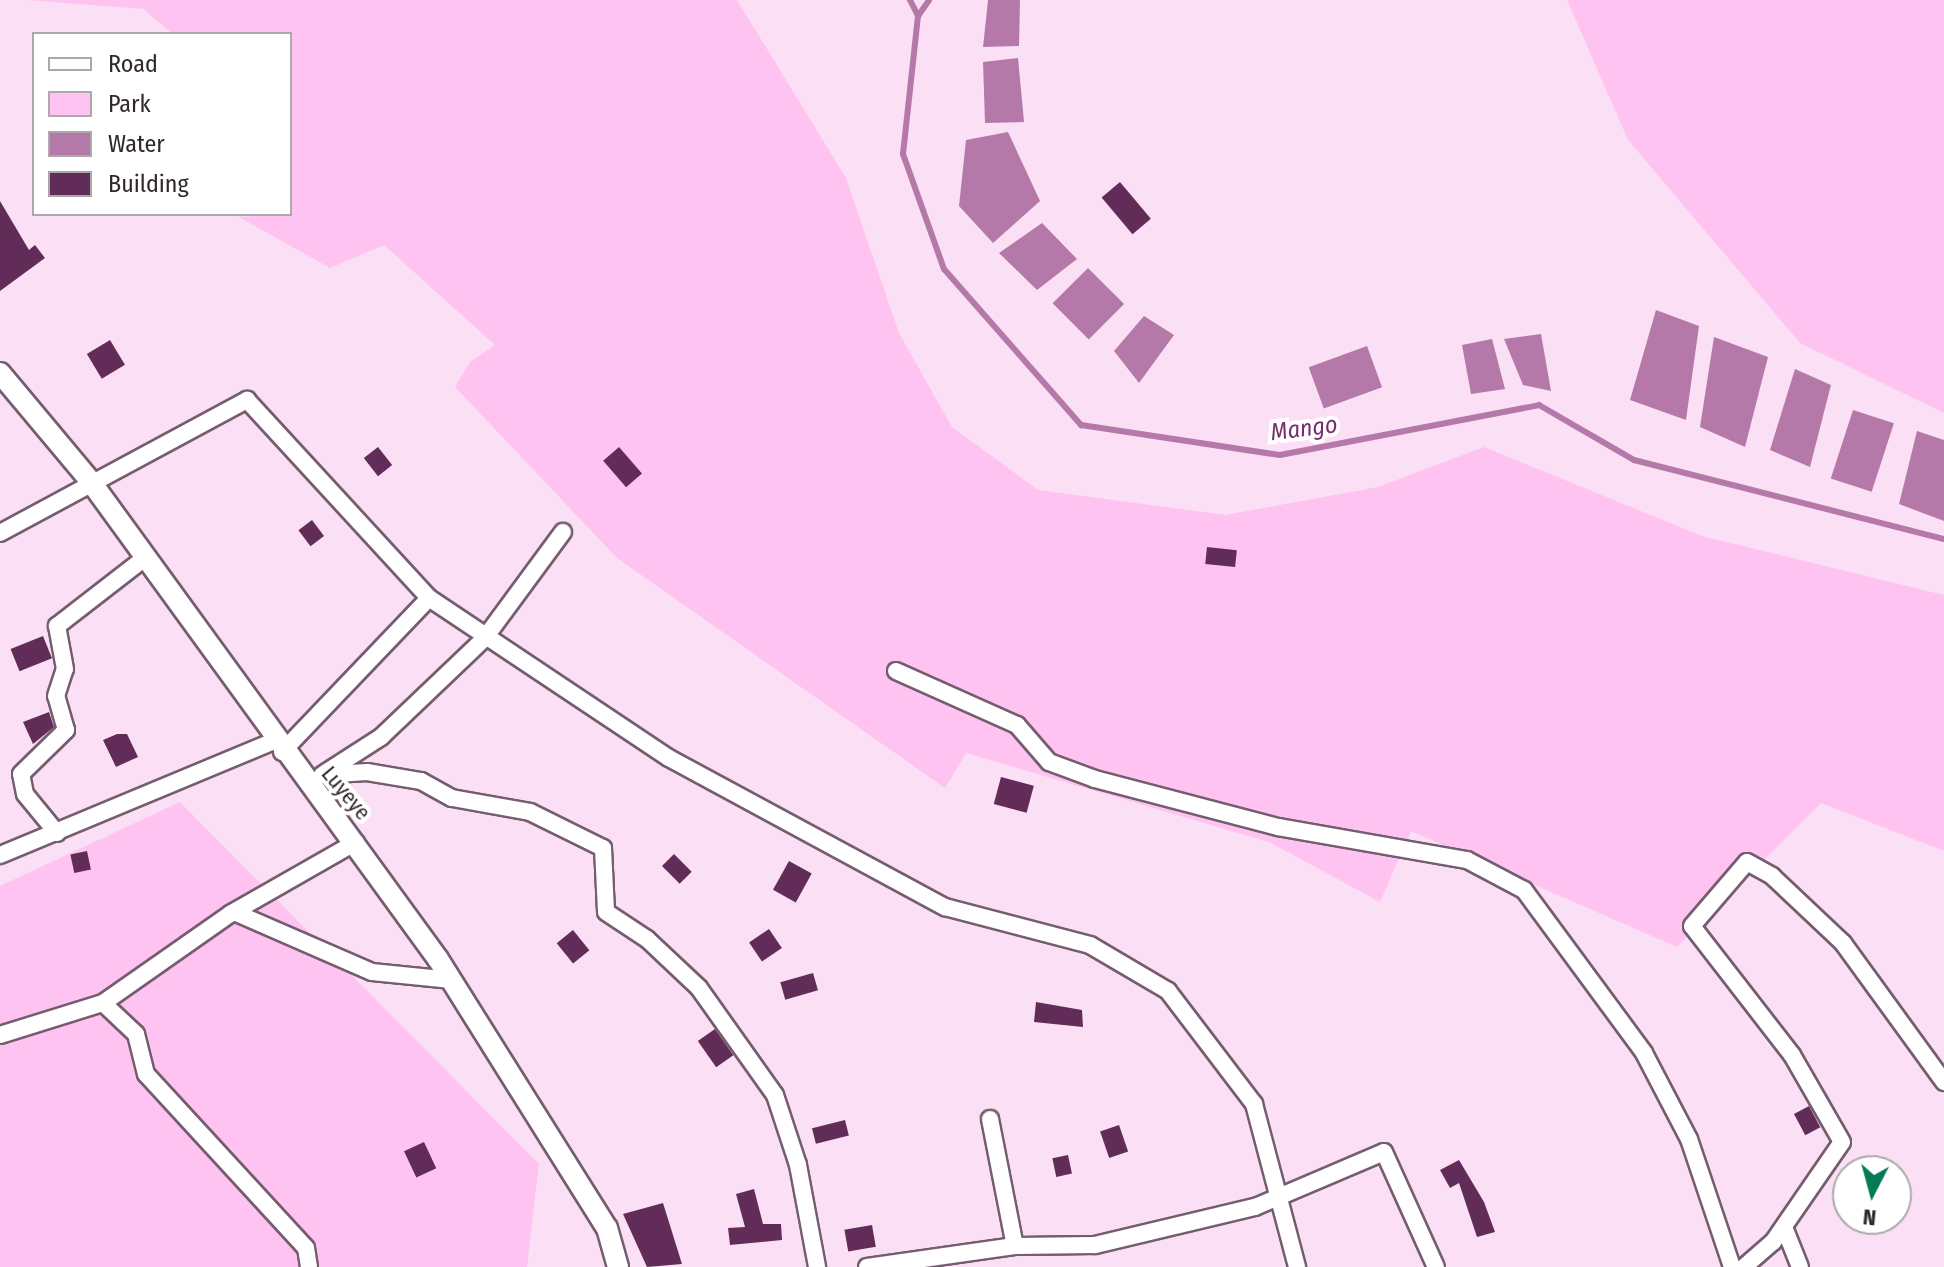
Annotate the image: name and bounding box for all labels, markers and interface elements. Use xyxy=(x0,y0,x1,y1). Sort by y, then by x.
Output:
legend xyxy=(32,32,292,216)
text: Road xyxy=(108,50,158,78)
text: Park xyxy=(108,90,151,118)
text: Water xyxy=(108,130,165,158)
text: Building xyxy=(108,170,189,198)
water label: Mango xyxy=(1269,411,1339,447)
street label: Luyeye xyxy=(316,761,376,825)
north arrow xyxy=(1832,1155,1912,1235)
text: N xyxy=(1862,1203,1878,1231)

